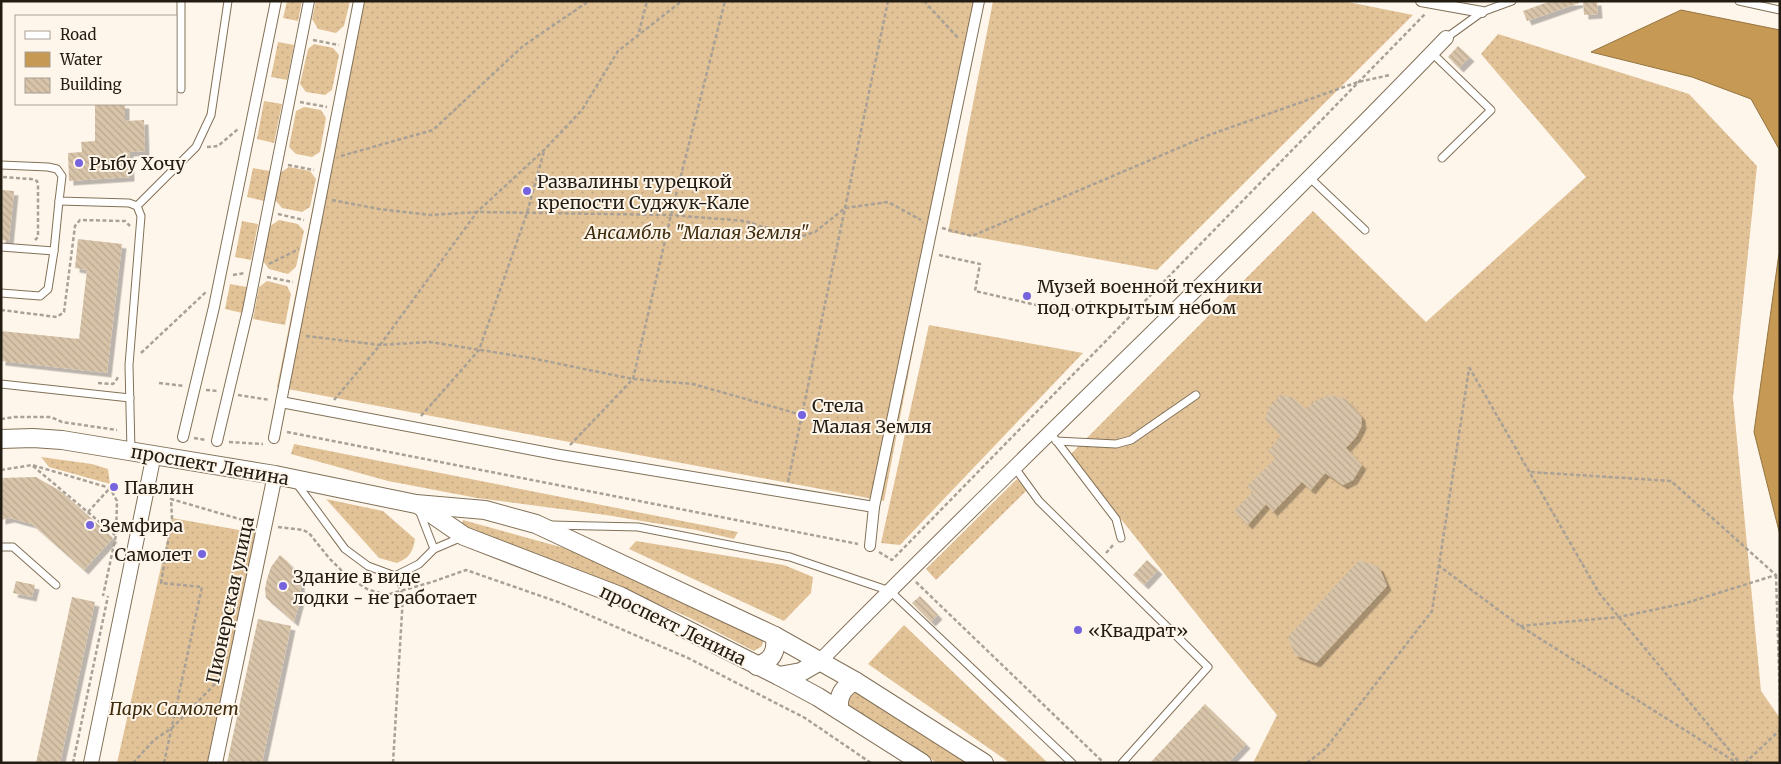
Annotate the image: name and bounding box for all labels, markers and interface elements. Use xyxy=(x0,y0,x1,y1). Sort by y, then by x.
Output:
legend xyxy=(15,15,178,105)
text: Road xyxy=(60,25,96,44)
text: Water xyxy=(59,50,103,69)
text: Building xyxy=(60,75,122,94)
place label: Рыбу Хочу xyxy=(89,152,186,175)
marker: Рыбу Хочу xyxy=(73,157,85,169)
place label: Развалины турецкой крепости Суджук-Кале xyxy=(537,170,749,214)
marker: Развалины турецкой крепости Суджук-Кале xyxy=(521,185,533,197)
park label: Ансамбль "Малая Земля" xyxy=(583,221,809,244)
place label: Музей военной техники под открытым небом xyxy=(1037,275,1262,319)
marker: Музей военной техники под открытым небом xyxy=(1021,290,1033,302)
place label: Стела Малая Земля xyxy=(812,394,932,438)
marker: Стела Малая Земля xyxy=(796,409,808,421)
street label: проспект Ленина xyxy=(129,440,291,490)
place label: Павлин xyxy=(124,476,194,499)
marker: Павлин xyxy=(108,481,120,493)
place label: Земфира xyxy=(100,514,183,537)
street label: Пионерская улица xyxy=(201,514,259,686)
marker: Земфира xyxy=(84,519,96,531)
place label: Самолет xyxy=(115,543,192,566)
marker: Самолет xyxy=(196,548,208,560)
place label: Здание в виде лодки - не работает xyxy=(293,565,477,609)
marker: Здание в виде лодки - не работает xyxy=(277,580,289,592)
street label: проспект Ленина xyxy=(596,580,750,671)
place label: «Квадрат» xyxy=(1088,619,1188,642)
marker: «Квадрат» xyxy=(1072,624,1084,636)
park label: Парк Самолет xyxy=(109,697,239,720)

